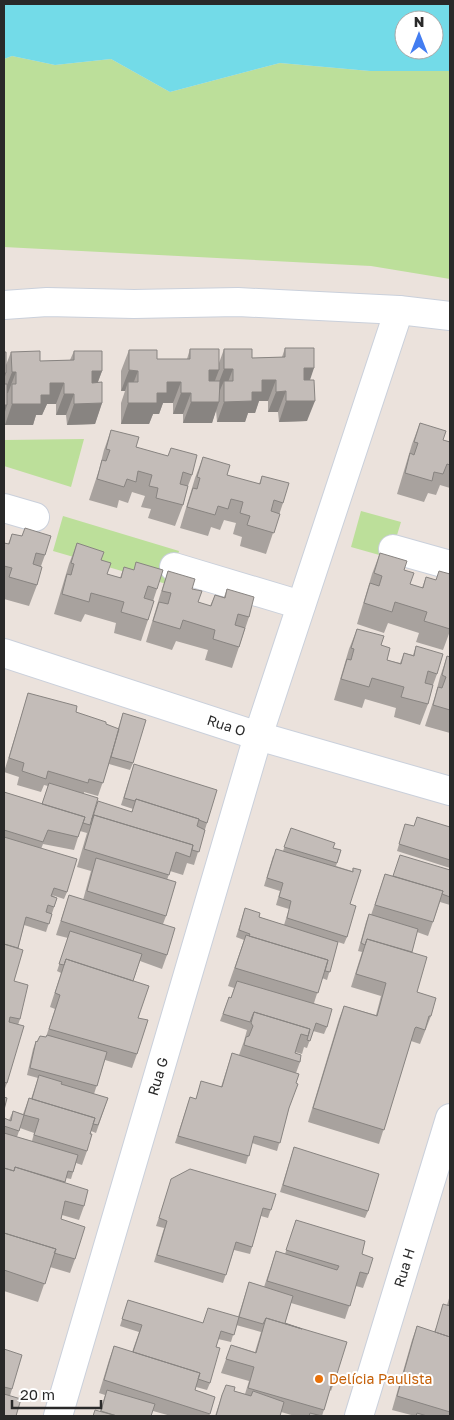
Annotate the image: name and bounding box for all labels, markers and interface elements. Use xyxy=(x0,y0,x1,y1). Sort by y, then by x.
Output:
north arrow xyxy=(394,10,444,60)
text: N xyxy=(414,13,424,30)
street label: Rua O xyxy=(205,711,248,739)
street label: Rua G xyxy=(144,1055,171,1097)
street label: Rua H xyxy=(390,1246,418,1289)
place label: Delícia Paulista xyxy=(329,1370,433,1387)
marker: Delícia Paulista xyxy=(313,1373,325,1385)
scale bar xyxy=(12,1378,101,1410)
text: 20 m xyxy=(20,1385,55,1403)

